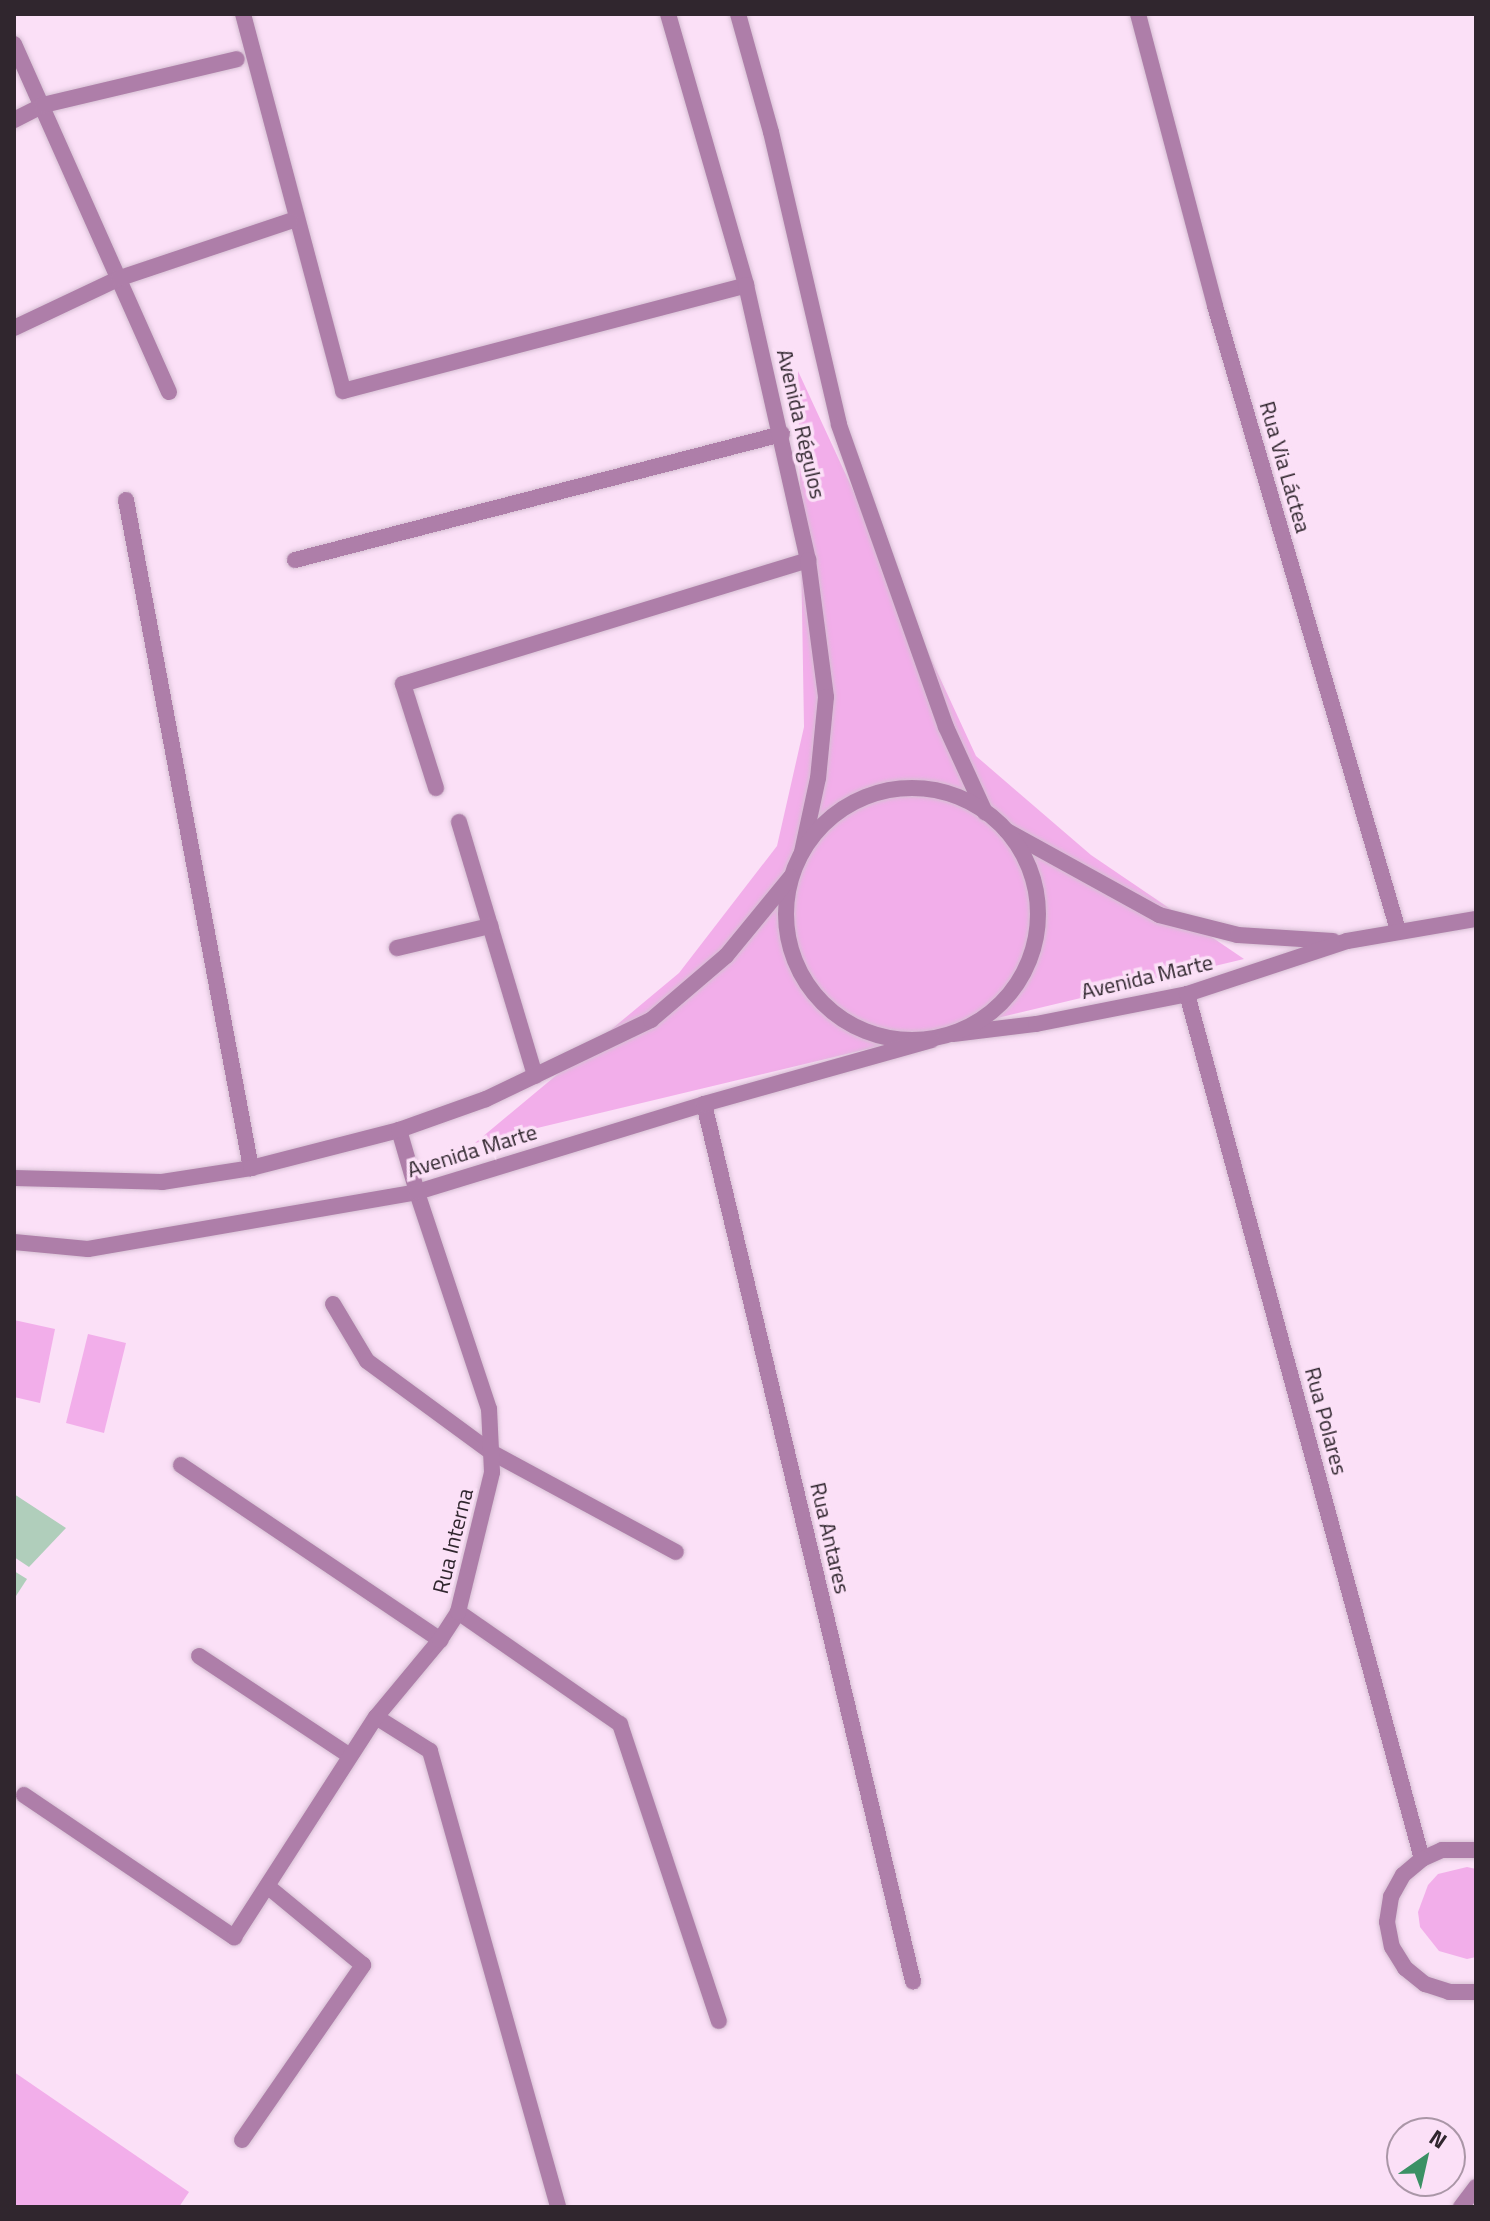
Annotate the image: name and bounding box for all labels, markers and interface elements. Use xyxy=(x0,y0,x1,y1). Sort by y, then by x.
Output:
street label: Avenida Régulos xyxy=(771,347,831,501)
street label: Rua Via Láctea xyxy=(1254,398,1316,536)
street label: Avenida Marte xyxy=(1079,949,1215,1005)
street label: Avenida Marte xyxy=(404,1119,540,1183)
street label: Rua Polares xyxy=(1299,1364,1353,1478)
street label: Rua Antares xyxy=(804,1480,856,1596)
street label: Rua Interna xyxy=(427,1486,479,1596)
north arrow xyxy=(1386,2117,1466,2197)
text: N xyxy=(1422,2120,1454,2157)

